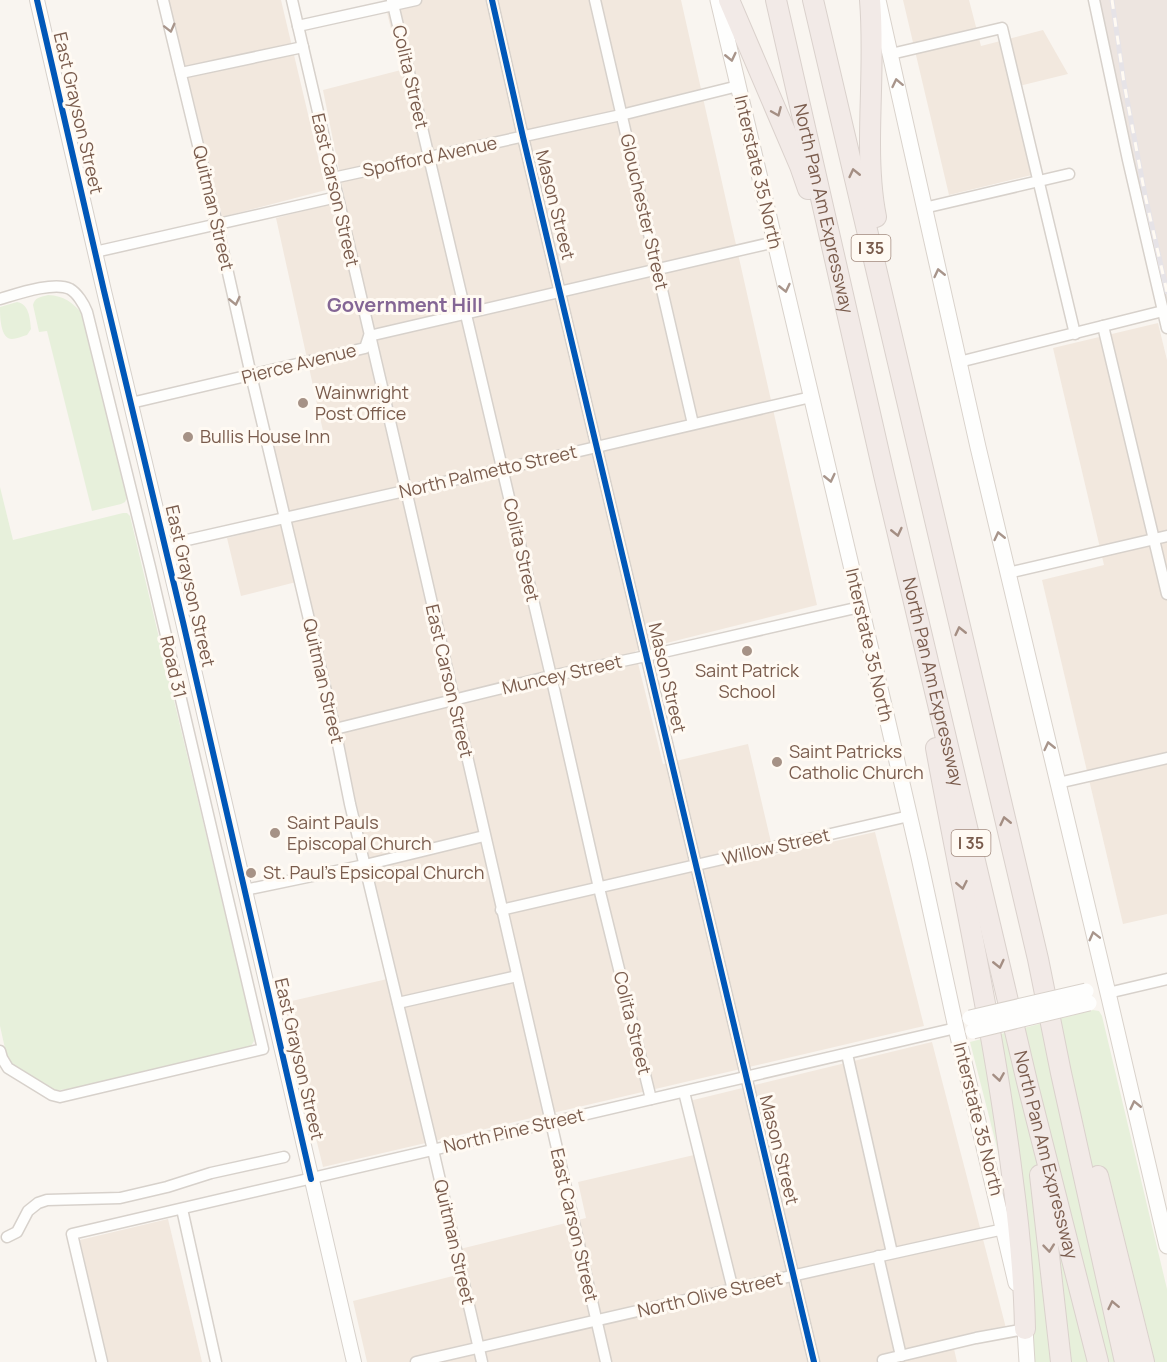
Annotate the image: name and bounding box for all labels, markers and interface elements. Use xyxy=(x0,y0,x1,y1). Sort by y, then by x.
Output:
one-way arrow xyxy=(163,23,176,33)
street label: Colita Street xyxy=(387,23,435,131)
street label: East Grayson Street xyxy=(49,29,109,196)
one-way arrow xyxy=(724,52,737,62)
one-way arrow xyxy=(891,78,904,88)
street label: Interstate 35 North xyxy=(730,92,788,251)
street label: North Pan Am Expressway xyxy=(789,101,860,316)
one-way arrow xyxy=(770,105,782,116)
street label: East Carson Street xyxy=(307,111,365,269)
street label: Spofford Avenue xyxy=(360,130,499,182)
street label: Glouchester Street xyxy=(615,132,675,292)
street label: Quitman Street xyxy=(188,143,240,273)
street label: Mason Street xyxy=(531,147,581,262)
one-way arrow xyxy=(848,169,861,179)
road number: I 35 xyxy=(852,235,890,261)
one-way arrow xyxy=(933,268,946,278)
one-way arrow xyxy=(778,282,791,292)
district label: Government Hill xyxy=(327,291,483,318)
one-way arrow xyxy=(227,296,240,306)
street label: Pierce Avenue xyxy=(239,337,359,389)
place label: Wainwright Post Office xyxy=(315,380,409,425)
marker: Wainwright Post Office xyxy=(296,396,310,410)
place label: Bullis House Inn xyxy=(200,424,330,448)
marker: Bullis House Inn xyxy=(181,430,195,444)
street label: North Palmetto Street xyxy=(396,439,579,503)
one-way arrow xyxy=(822,472,835,482)
street label: Colita Street xyxy=(498,496,546,604)
street label: East Grayson Street xyxy=(161,502,221,669)
one-way arrow xyxy=(890,527,903,537)
one-way arrow xyxy=(993,531,1006,541)
street label: Interstate 35 North xyxy=(841,565,899,724)
street label: North Pan Am Expressway xyxy=(898,575,970,789)
street label: East Carson Street xyxy=(421,602,479,760)
street label: Quitman Street xyxy=(298,616,350,746)
street label: Mason Street xyxy=(644,620,692,735)
one-way arrow xyxy=(955,626,968,636)
street label: Road 31 xyxy=(155,633,193,700)
marker: Saint Patrick School xyxy=(740,644,754,658)
street label: Muncey Street xyxy=(499,649,624,699)
place label: Saint Patrick School xyxy=(695,658,800,703)
place label: Saint Patricks Catholic Church xyxy=(789,739,924,784)
one-way arrow xyxy=(1043,741,1056,751)
marker: Saint Patricks Catholic Church xyxy=(770,755,784,769)
place label: Saint Pauls Episcopal Church xyxy=(287,810,432,855)
one-way arrow xyxy=(1000,816,1013,826)
street label: Willow Street xyxy=(720,822,832,870)
marker: Saint Pauls Episcopal Church xyxy=(268,826,282,840)
road number: I 35 xyxy=(952,830,990,856)
place label: St. Paul's Epsicopal Church xyxy=(263,860,484,884)
marker: St. Paul's Epsicopal Church xyxy=(244,866,258,880)
one-way arrow xyxy=(955,880,968,890)
one-way arrow xyxy=(1089,931,1102,941)
one-way arrow xyxy=(992,958,1005,968)
street label: Colita Street xyxy=(609,969,657,1077)
street label: East Grayson Street xyxy=(270,975,330,1142)
street label: Interstate 35 North xyxy=(948,1040,1010,1198)
street label: North Pan Am Expressway xyxy=(1009,1048,1085,1262)
one-way arrow xyxy=(992,1072,1004,1081)
street label: Mason Street xyxy=(755,1092,805,1207)
one-way arrow xyxy=(1129,1100,1142,1110)
street label: North Pine Street xyxy=(441,1102,586,1158)
street label: East Carson Street xyxy=(546,1146,604,1304)
street label: Quitman Street xyxy=(429,1177,481,1307)
one-way arrow xyxy=(1042,1244,1055,1253)
street label: North Olive Street xyxy=(635,1266,785,1322)
one-way arrow xyxy=(1107,1300,1120,1310)

